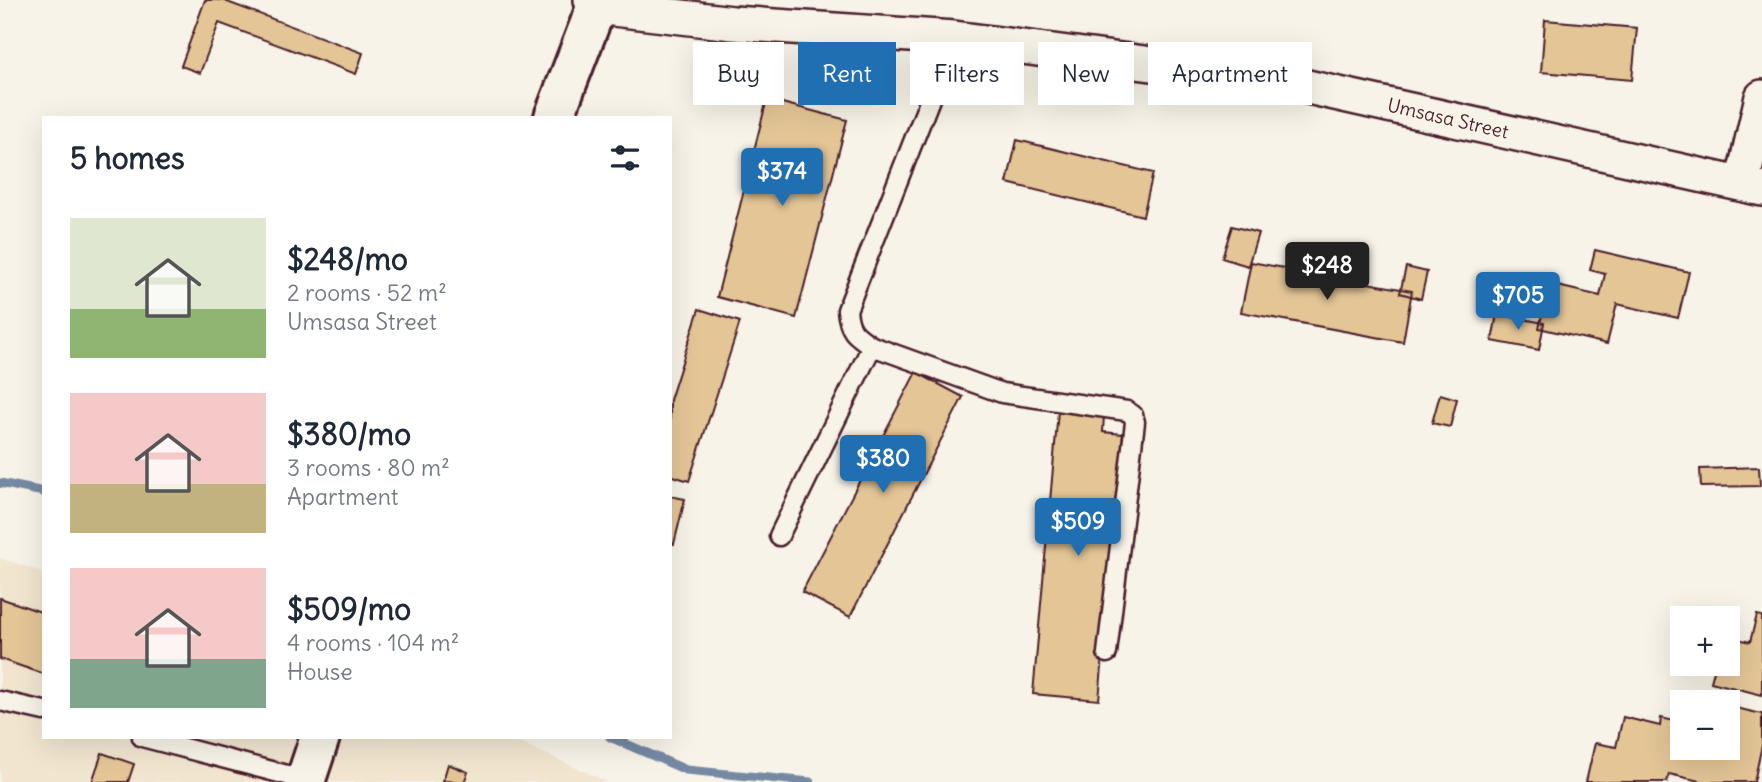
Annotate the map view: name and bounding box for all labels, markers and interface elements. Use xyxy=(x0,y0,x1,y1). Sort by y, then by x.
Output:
chip: Buy xyxy=(693,42,784,105)
chip: Rent xyxy=(798,42,896,105)
chip: Filters xyxy=(910,42,1024,105)
chip: New xyxy=(1038,42,1134,105)
chip: Apartment xyxy=(1148,42,1312,105)
street label: Umsasa Street xyxy=(1385,92,1511,144)
text: 5 homes xyxy=(70,139,185,177)
icon: filters xyxy=(606,139,644,177)
pin: $374 xyxy=(741,148,823,208)
text: $374 xyxy=(757,156,807,185)
text: $248/mo xyxy=(287,240,408,278)
pin: $248 xyxy=(1286,243,1368,302)
icon: home xyxy=(126,246,210,330)
text: $248 xyxy=(1301,250,1353,279)
pin: $705 xyxy=(1477,272,1559,332)
text: 2 rooms · 52 m² xyxy=(287,278,447,307)
text: $705 xyxy=(1492,280,1544,309)
text: Umsasa Street xyxy=(287,307,437,336)
text: $380/mo xyxy=(287,415,411,453)
icon: home xyxy=(126,421,210,505)
pin: $380 xyxy=(842,435,924,495)
text: $380 xyxy=(856,443,910,472)
text: 3 rooms · 80 m² xyxy=(287,453,450,482)
text: Apartment xyxy=(287,482,399,511)
pin: $509 xyxy=(1037,498,1119,558)
text: $509 xyxy=(1051,506,1105,535)
text: $509/mo xyxy=(287,590,411,628)
icon: home xyxy=(126,596,210,680)
map controls xyxy=(1670,606,1740,760)
button: + xyxy=(1670,606,1740,676)
text: 4 rooms · 104 m² xyxy=(287,628,459,657)
text: House xyxy=(287,657,353,686)
button: − xyxy=(1670,690,1740,760)

